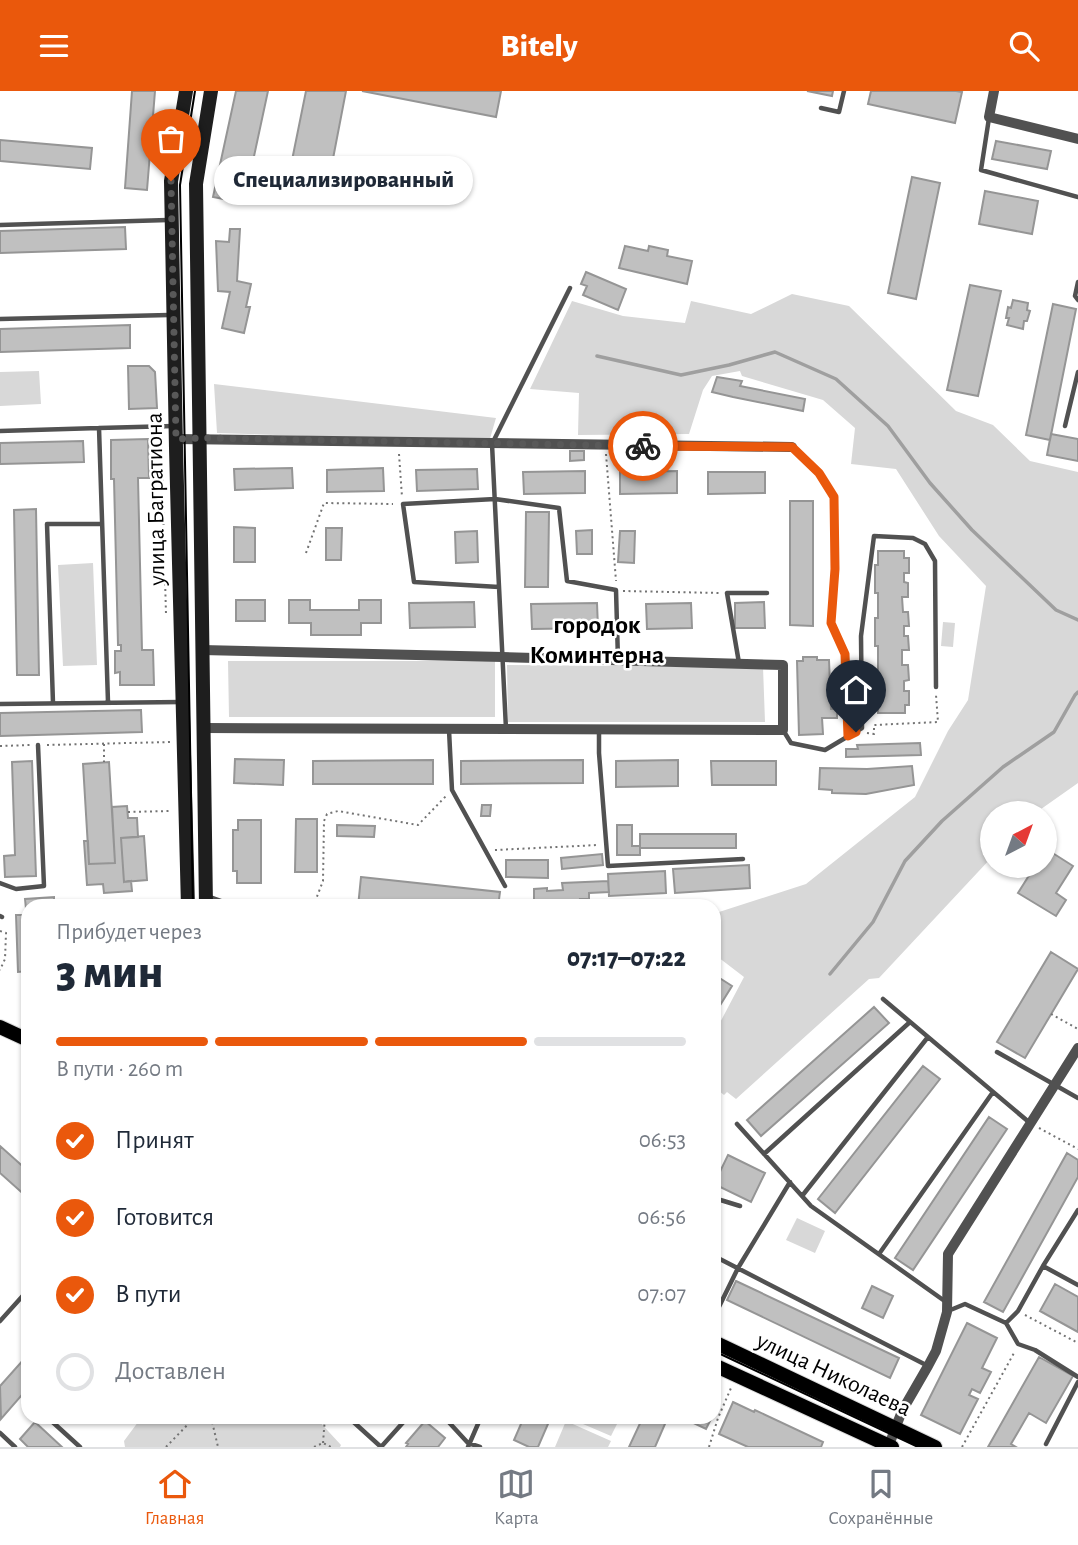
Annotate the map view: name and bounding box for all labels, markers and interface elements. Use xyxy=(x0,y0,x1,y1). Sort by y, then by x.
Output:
icon: menu xyxy=(35,27,73,65)
icon: search xyxy=(1005,27,1043,65)
text: Bitely xyxy=(500,30,578,62)
pin xyxy=(141,109,201,181)
icon: bag xyxy=(152,120,190,158)
callout: Специализированный xyxy=(213,157,472,205)
text: Специализированный xyxy=(233,169,454,192)
courier xyxy=(608,411,678,481)
street label: улица Багратиона xyxy=(142,412,170,587)
icon: bike xyxy=(624,427,662,465)
district label: городок Коминтерна xyxy=(530,612,664,668)
pin xyxy=(826,660,886,732)
icon: home xyxy=(837,671,875,709)
north arrow xyxy=(980,801,1057,879)
map controls xyxy=(980,801,1057,878)
text: Прибудет через xyxy=(56,921,202,944)
text: 07:17–07:22 xyxy=(567,945,686,971)
text: 3 мин xyxy=(56,950,163,996)
text: В пути · 260 m xyxy=(56,1058,183,1081)
icon: check xyxy=(56,1122,94,1160)
text: Принят xyxy=(115,1127,194,1153)
text: 06:53 xyxy=(639,1129,686,1152)
icon: check xyxy=(56,1199,94,1237)
text: Готовится xyxy=(115,1204,214,1230)
text: 06:56 xyxy=(637,1206,686,1229)
icon: check xyxy=(56,1276,94,1314)
text: В пути xyxy=(115,1281,181,1307)
text: 07:07 xyxy=(637,1283,686,1306)
street label: улица Николаева xyxy=(752,1328,915,1421)
text: Доставлен xyxy=(115,1358,226,1384)
tab: Главная xyxy=(145,1465,204,1530)
tab: Карта xyxy=(494,1465,539,1530)
tab: Сохранённые xyxy=(828,1465,933,1530)

